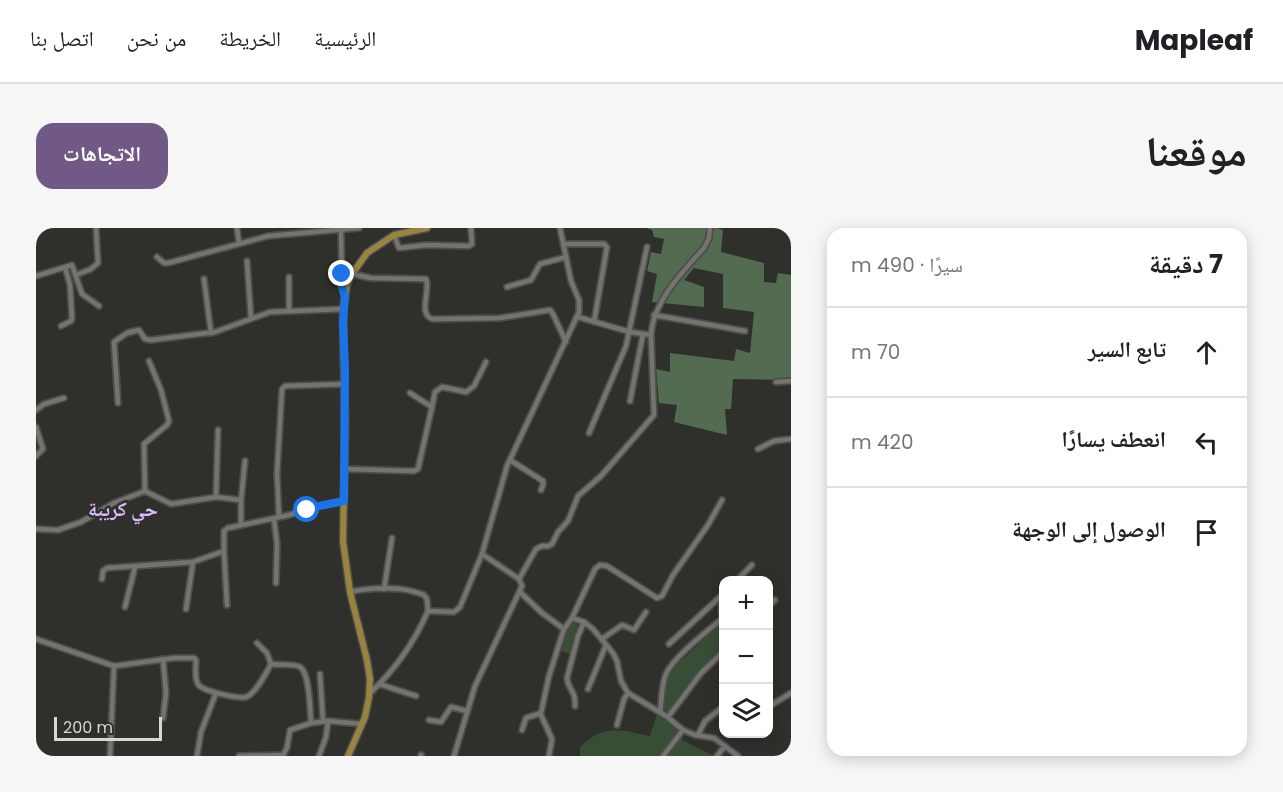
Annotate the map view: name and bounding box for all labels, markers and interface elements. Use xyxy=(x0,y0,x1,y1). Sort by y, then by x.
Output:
text: Mapleaf xyxy=(1135,21,1253,60)
text: اتصل بنا xyxy=(30,24,94,53)
text: من نحن xyxy=(127,24,186,53)
text: الخريطة xyxy=(219,24,281,53)
text: الرئيسية xyxy=(314,24,376,53)
text: موقعنا xyxy=(1146,122,1247,181)
button: الاتجاهات xyxy=(36,123,168,189)
text: 7 دقيقة xyxy=(1149,246,1223,282)
text: سيرًا · 490 m xyxy=(851,251,963,279)
route end xyxy=(328,260,354,286)
text: تابع السير xyxy=(1088,334,1166,365)
icon: ahead xyxy=(1190,336,1223,369)
text: 70 m xyxy=(851,338,900,366)
text: انعطف يسارًا xyxy=(1062,424,1166,455)
icon: left xyxy=(1190,426,1223,459)
text: 420 m xyxy=(851,428,914,456)
district label: حي كريبة xyxy=(88,495,158,525)
route start xyxy=(293,496,319,522)
text: الوصول إلى الوجهة xyxy=(1012,514,1166,545)
icon: arrive xyxy=(1190,516,1223,549)
map controls xyxy=(719,576,773,738)
button: + xyxy=(719,576,773,630)
button: − xyxy=(719,630,773,684)
button: layers xyxy=(719,684,773,738)
scale bar xyxy=(54,714,162,742)
text: 200 m xyxy=(63,716,113,739)

